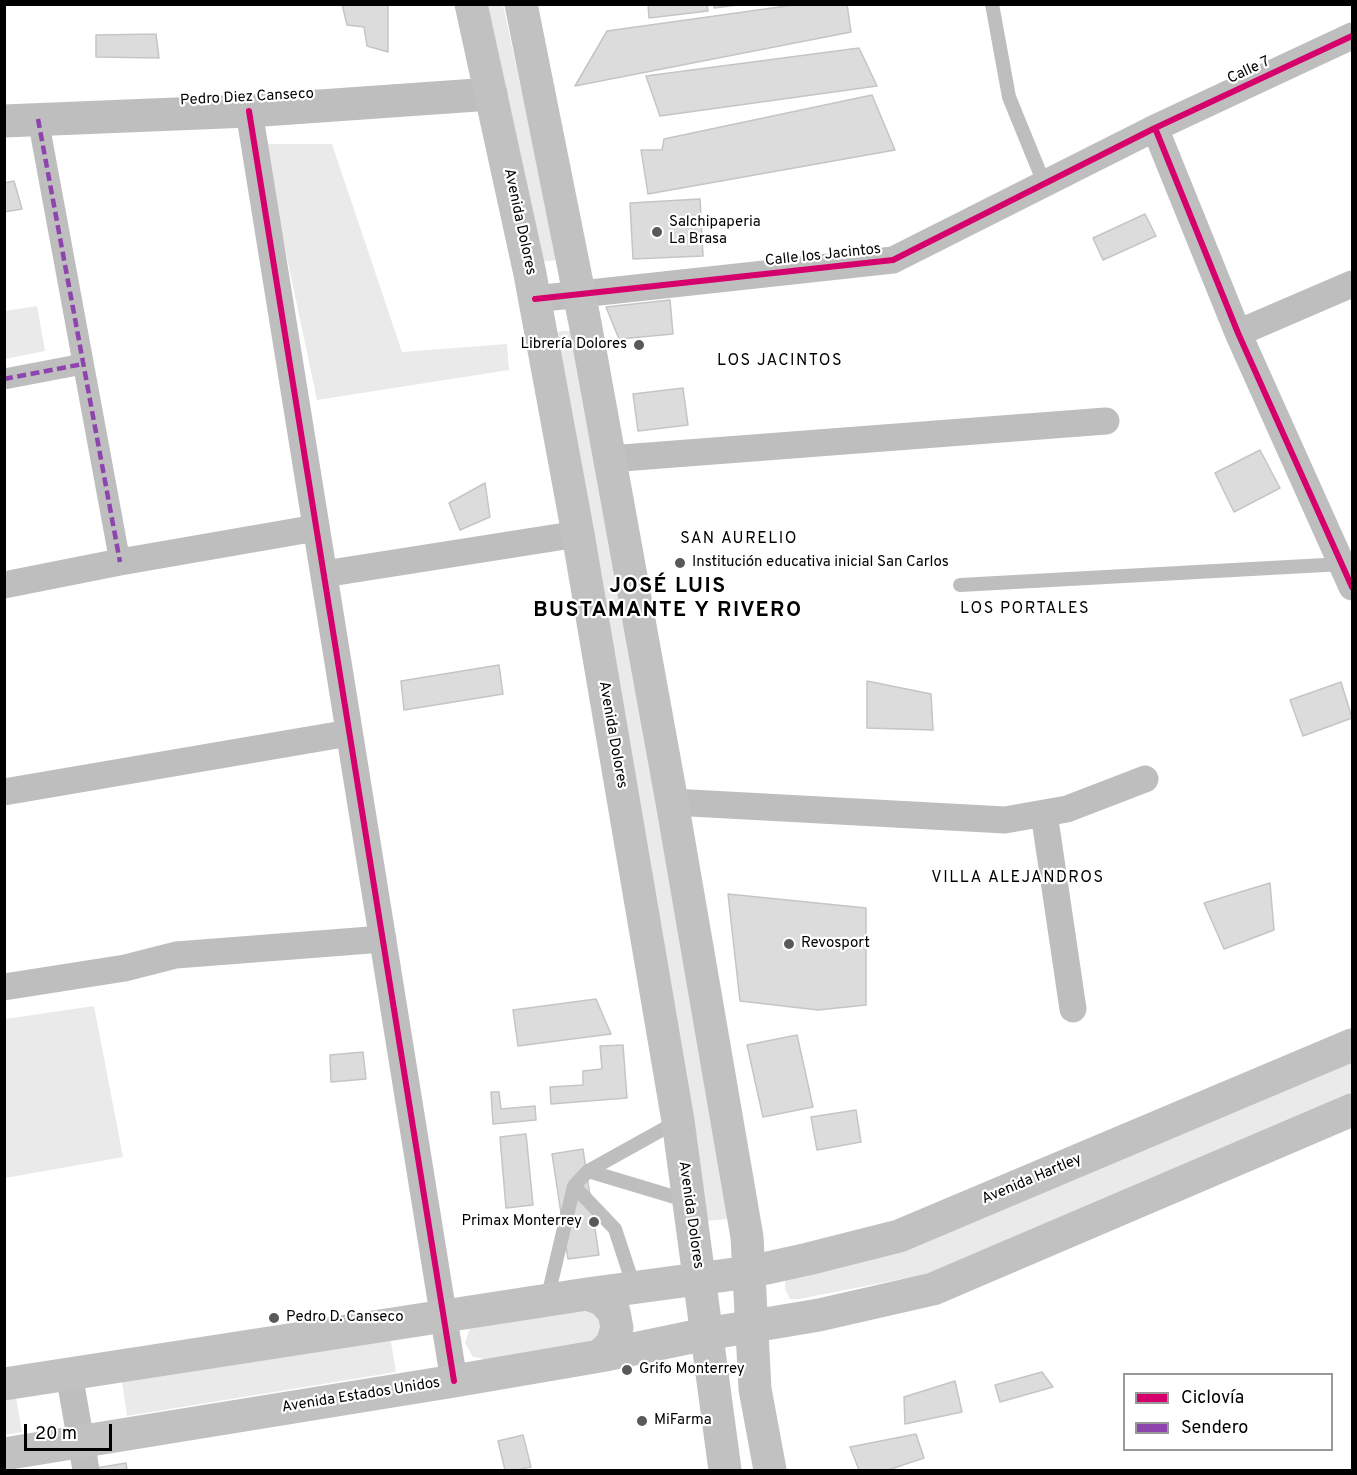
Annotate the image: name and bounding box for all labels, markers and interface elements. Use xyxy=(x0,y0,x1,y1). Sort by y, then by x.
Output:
street label: Calle 7 xyxy=(1225,53,1273,89)
street label: Pedro Diez Canseco xyxy=(180,86,314,110)
street label: Avenida Dolores xyxy=(499,167,539,277)
place label: Salchipaperia La Brasa xyxy=(669,214,761,249)
marker: Salchipaperia La Brasa xyxy=(650,225,664,239)
street label: Calle los Jacintos xyxy=(764,241,882,271)
place label: Librería Dolores xyxy=(521,336,627,354)
marker: Librería Dolores xyxy=(632,338,646,352)
district label: LOS JACINTOS xyxy=(717,352,843,372)
district label: SAN AURELIO xyxy=(680,530,798,550)
place label: Institución educativa inicial San Carlos xyxy=(692,554,949,572)
marker: Institución educativa inicial San Carlos xyxy=(673,556,687,570)
district label: JOSÉ LUIS BUSTAMANTE Y RIVERO xyxy=(533,575,803,625)
district label: LOS PORTALES xyxy=(960,600,1090,620)
street label: Avenida Dolores xyxy=(594,680,630,790)
district label: VILLA ALEJANDROS xyxy=(931,869,1105,889)
place label: Revosport xyxy=(801,935,870,953)
marker: Revosport xyxy=(782,937,796,951)
street label: Avenida Hartley xyxy=(979,1151,1085,1209)
street label: Avenida Dolores xyxy=(674,1160,706,1270)
place label: Primax Monterrey xyxy=(462,1213,582,1231)
marker: Primax Monterrey xyxy=(587,1215,601,1229)
place label: Pedro D. Canseco xyxy=(286,1309,404,1327)
marker: Pedro D. Canseco xyxy=(267,1311,281,1325)
place label: Grifo Monterrey xyxy=(639,1361,745,1379)
marker: Grifo Monterrey xyxy=(620,1363,634,1377)
legend xyxy=(1123,1373,1333,1451)
street label: Avenida Estados Unidos xyxy=(281,1375,441,1417)
text: Ciclovía xyxy=(1181,1387,1244,1410)
scale bar xyxy=(27,1412,116,1450)
place label: MiFarma xyxy=(654,1412,712,1430)
marker: MiFarma xyxy=(635,1414,649,1428)
text: Sendero xyxy=(1181,1417,1248,1440)
text: 20 m xyxy=(35,1423,77,1446)

